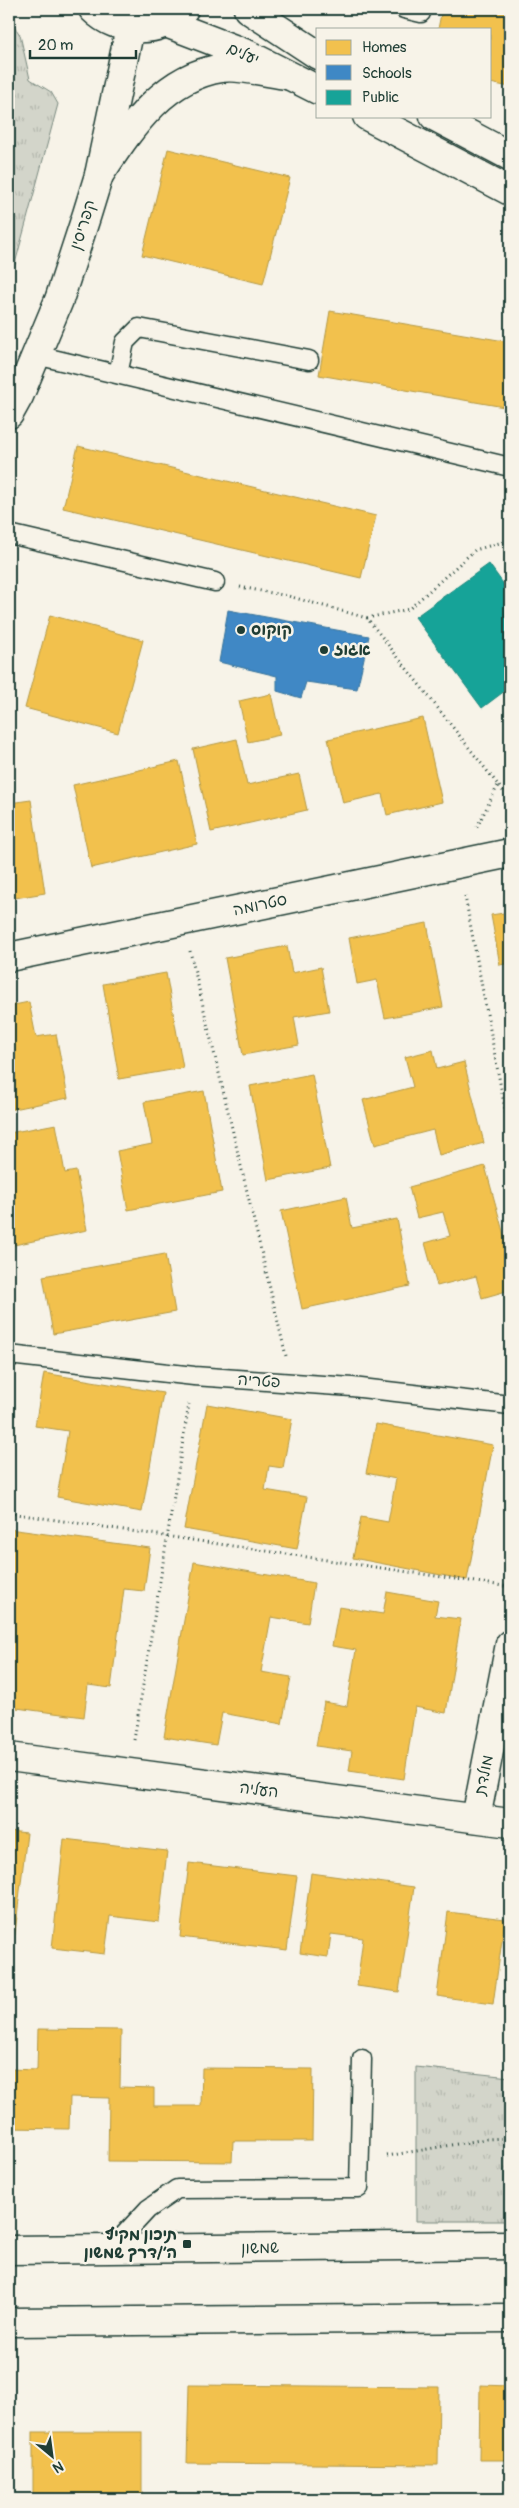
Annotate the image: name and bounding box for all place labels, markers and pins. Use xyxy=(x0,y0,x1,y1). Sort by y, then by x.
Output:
place label: קוקוס xyxy=(251,620,292,640)
marker: קוקוס xyxy=(235,624,247,636)
place label: אגוז xyxy=(334,640,371,660)
marker: אגוז xyxy=(318,644,330,656)
place label: תיכון מקיף ה׳/דרך שמשון xyxy=(84,2225,177,2263)
marker: תיכון מקיף ה׳/דרך שמשון xyxy=(181,2238,193,2250)

